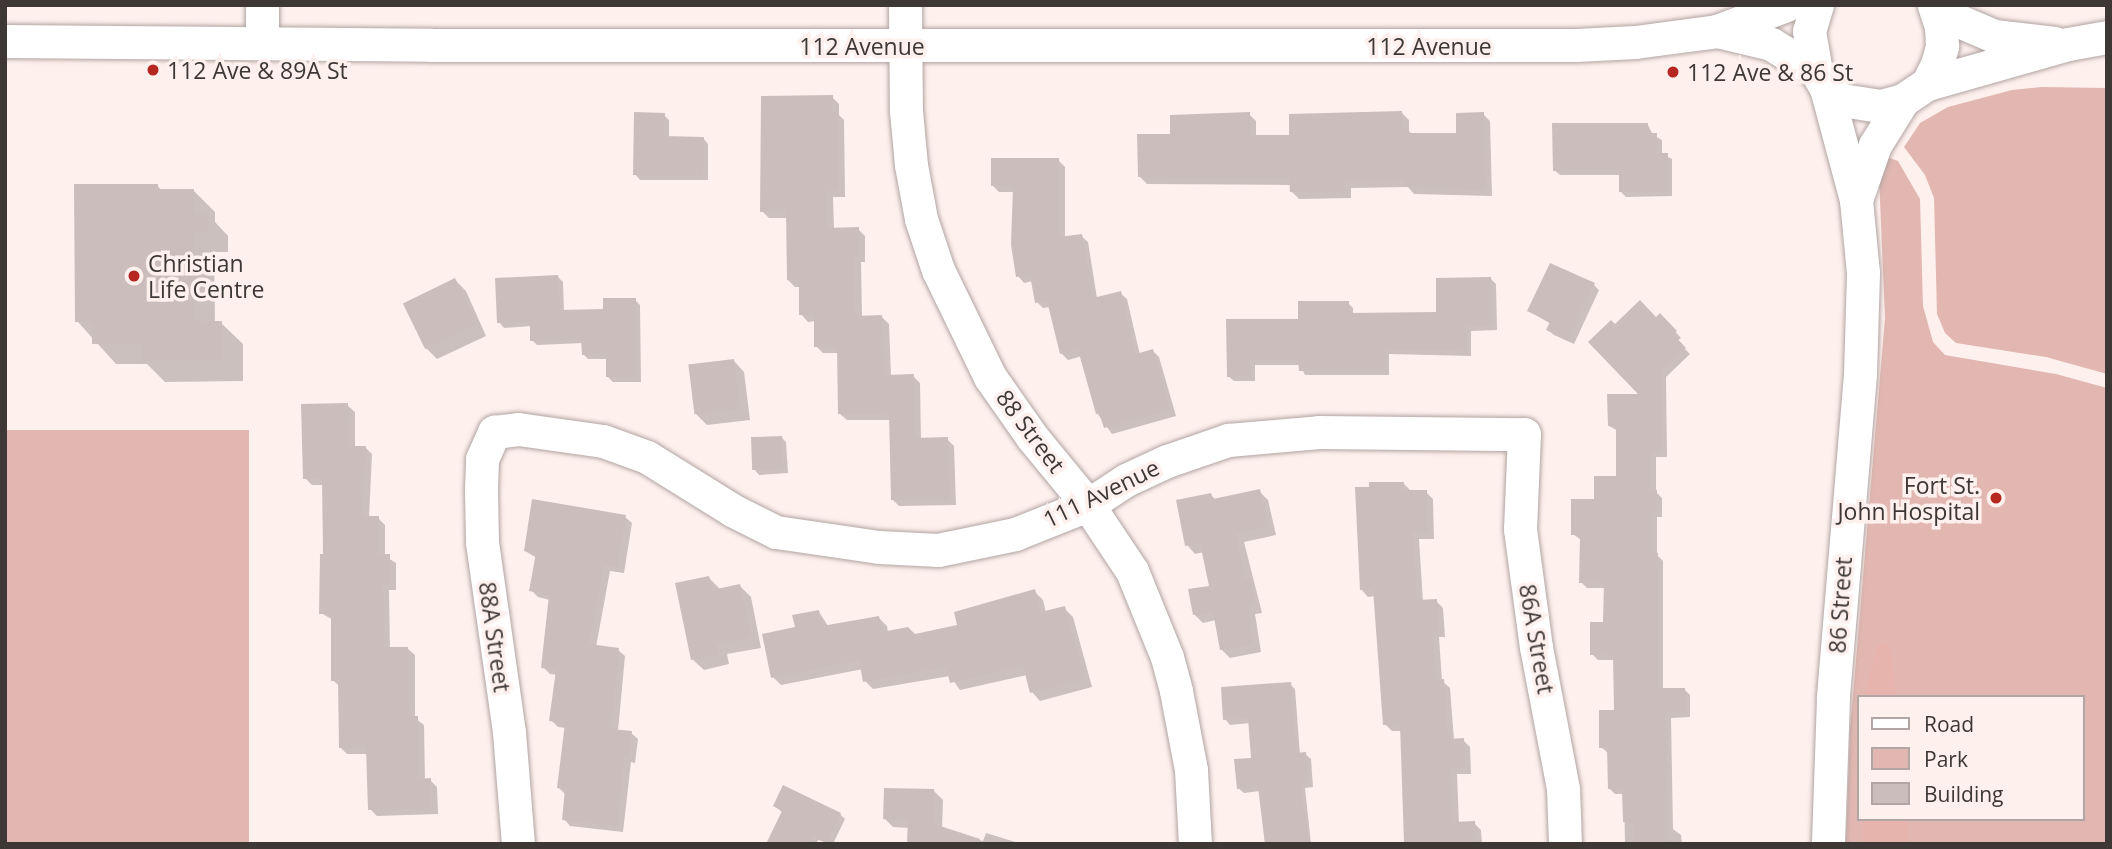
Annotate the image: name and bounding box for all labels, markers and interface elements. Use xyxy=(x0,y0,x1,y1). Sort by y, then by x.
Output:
street label: 112 Avenue xyxy=(799,32,925,60)
street label: 112 Avenue xyxy=(1366,32,1492,60)
place label: 112 Ave & 89A St xyxy=(167,56,348,84)
place label: 112 Ave & 86 St xyxy=(1687,58,1853,86)
marker: 112 Ave & 89A St xyxy=(145,62,161,78)
marker: 112 Ave & 86 St xyxy=(1665,64,1681,80)
place label: Christian Life Centre xyxy=(148,249,264,303)
marker: Christian Life Centre xyxy=(126,268,142,284)
street label: 88 Street xyxy=(991,384,1071,478)
street label: 111 Avenue xyxy=(1039,453,1163,533)
place label: Fort St. John Hospital xyxy=(1837,471,1980,525)
marker: Fort St. John Hospital xyxy=(1986,488,2006,508)
street label: 86 Street xyxy=(1823,556,1857,654)
street label: 88A Street xyxy=(474,580,516,694)
street label: 86A Street xyxy=(1514,582,1560,696)
legend xyxy=(1856,695,2084,821)
text: Road xyxy=(1924,710,1974,738)
text: Park xyxy=(1924,745,1968,773)
text: Building xyxy=(1924,780,2003,808)

